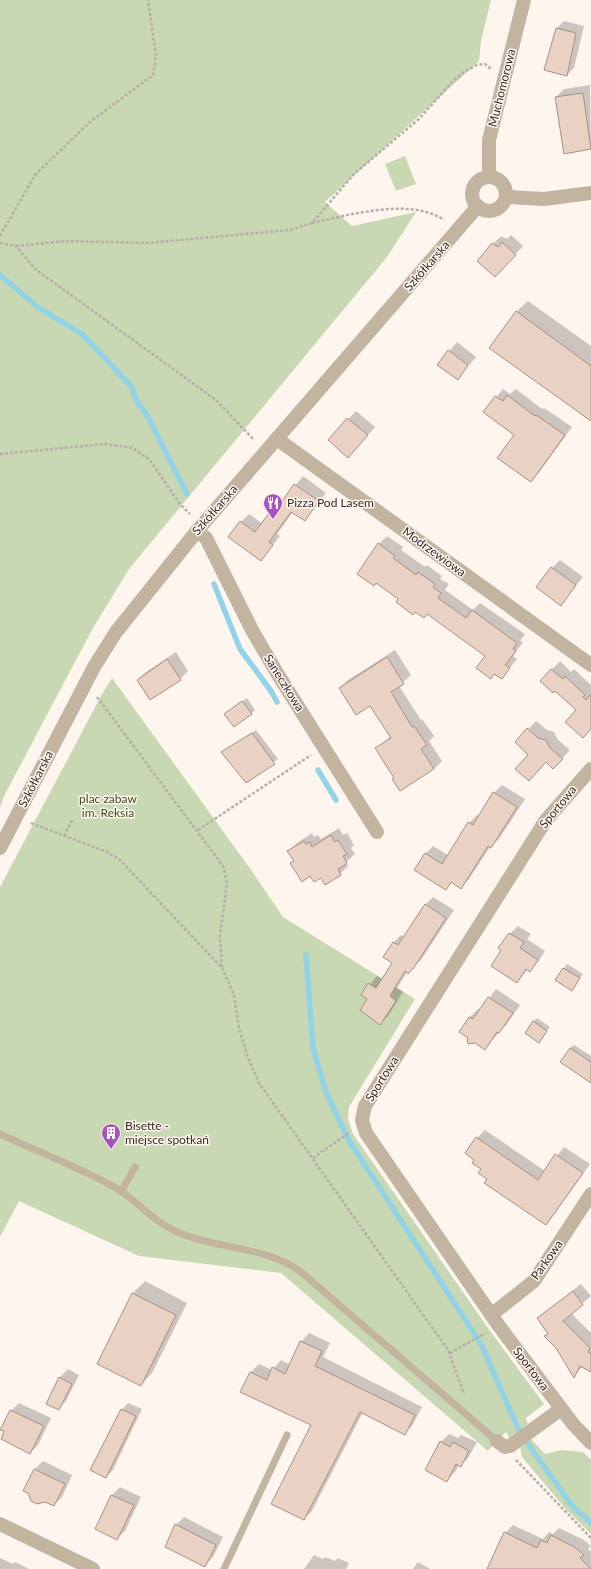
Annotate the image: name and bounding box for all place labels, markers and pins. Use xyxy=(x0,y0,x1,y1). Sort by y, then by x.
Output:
restaurant icon: Pizza Pod Lasem xyxy=(262,492,284,520)
place label: Pizza Pod Lasem xyxy=(287,495,374,510)
place label: Bisette - miejsce spotkań xyxy=(125,1118,209,1147)
building icon: Bisette - miejsce spotkań xyxy=(100,1122,122,1150)

